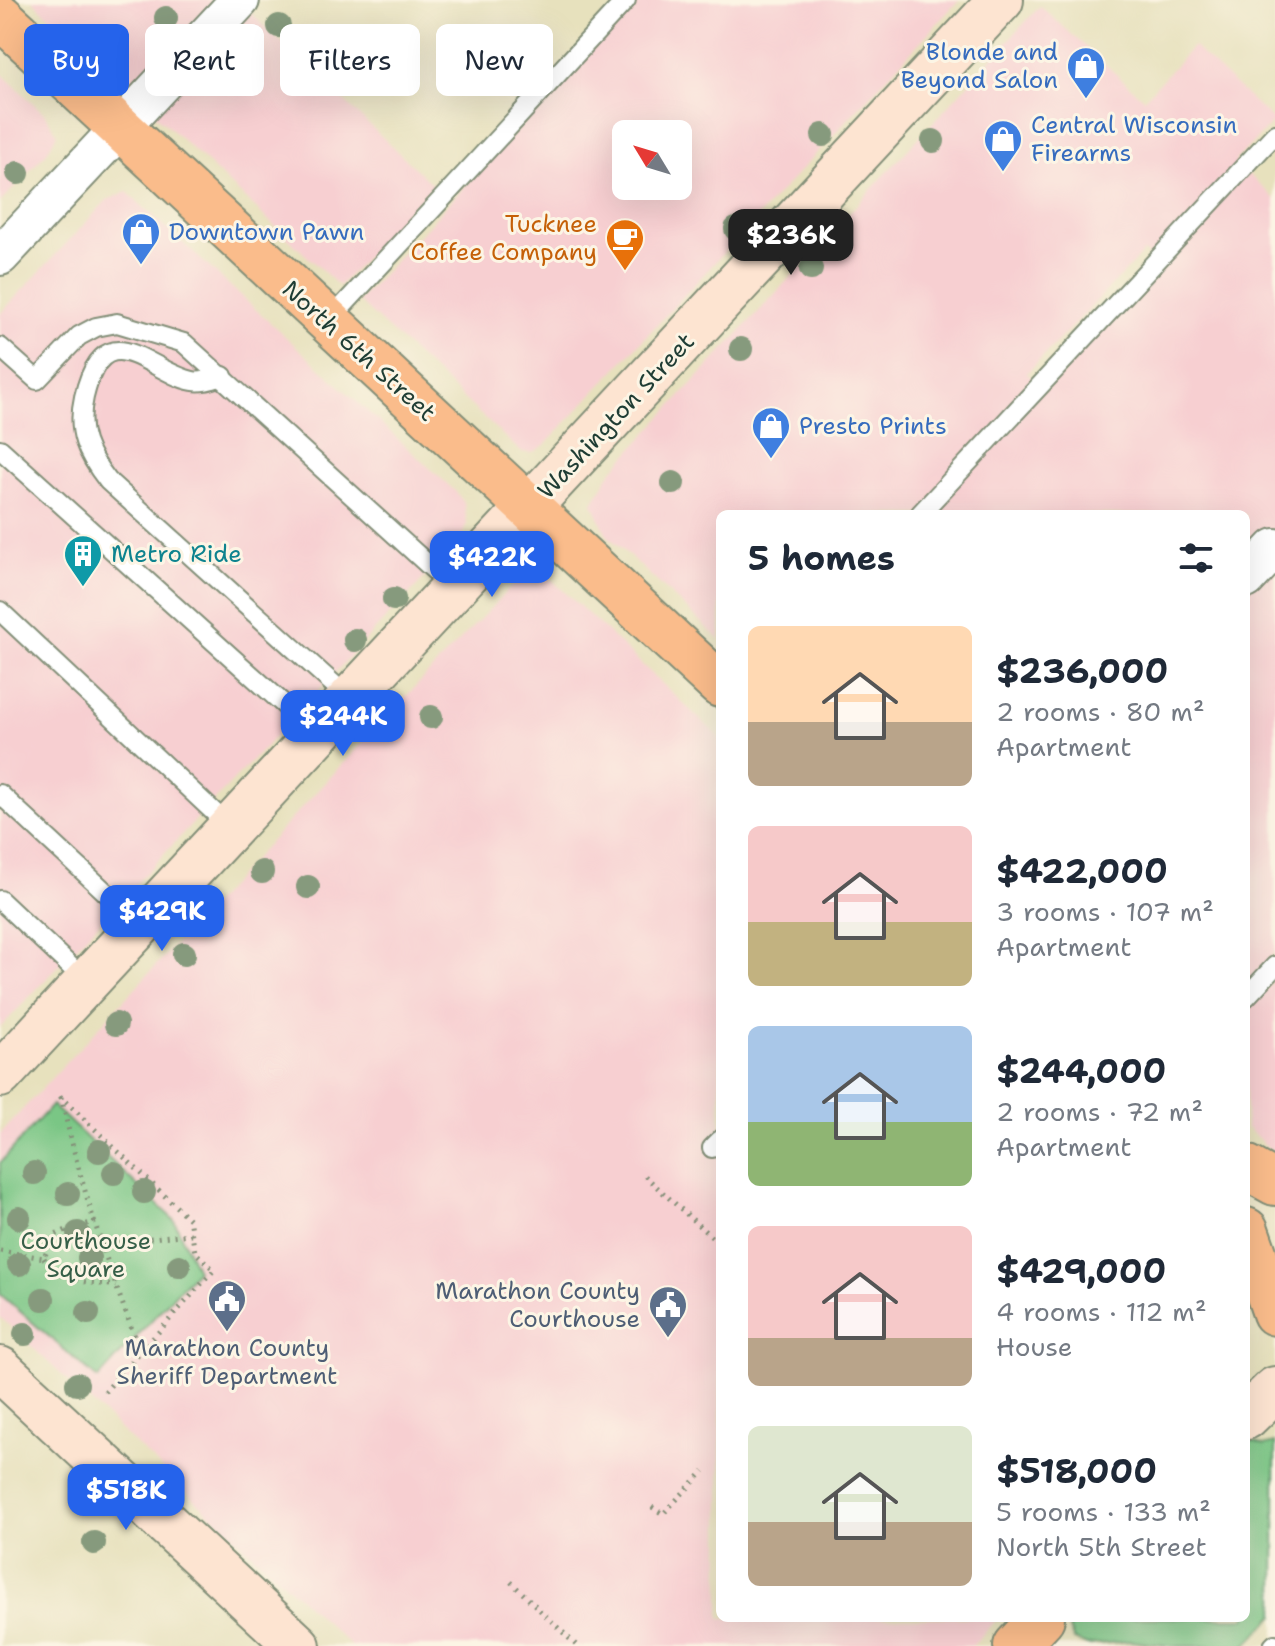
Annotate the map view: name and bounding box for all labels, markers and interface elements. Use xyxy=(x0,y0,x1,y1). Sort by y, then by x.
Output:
chip: Buy xyxy=(24,24,129,96)
chip: Rent xyxy=(145,24,264,96)
chip: Filters xyxy=(280,24,420,96)
chip: New xyxy=(436,24,553,96)
place label: Blonde and Beyond Salon xyxy=(901,36,1058,96)
shop icon: Blonde and Beyond Salon xyxy=(1065,45,1107,100)
place label: Central Wisconsin Firearms xyxy=(1031,109,1237,169)
shop icon: Central Wisconsin Firearms xyxy=(982,118,1024,173)
north arrow xyxy=(612,120,692,200)
map controls xyxy=(612,120,692,200)
place label: Tucknee Coffee Company xyxy=(410,208,597,268)
pin: $236K xyxy=(735,209,847,277)
shop icon: Downtown Pawn xyxy=(120,211,162,266)
place label: Downtown Pawn xyxy=(169,216,364,248)
cafe icon: Tucknee Coffee Company xyxy=(604,217,646,272)
text: $236K xyxy=(746,217,836,252)
street label: North 6th Street xyxy=(275,273,443,429)
street label: Washington Street xyxy=(531,326,701,506)
shop icon: Presto Prints xyxy=(750,405,792,460)
place label: Presto Prints xyxy=(799,410,947,442)
pin: $422K xyxy=(436,531,548,599)
building icon: Metro Ride xyxy=(62,533,104,588)
text: 5 homes xyxy=(748,535,895,581)
icon: filters xyxy=(1174,536,1218,580)
place label: Metro Ride xyxy=(111,538,242,570)
text: $422K xyxy=(448,539,536,574)
text: $236,000 xyxy=(996,648,1168,694)
icon: home xyxy=(812,658,908,754)
pin: $244K xyxy=(287,690,399,758)
text: 2 rooms · 80 m² xyxy=(996,694,1205,729)
text: $244K xyxy=(299,698,387,733)
text: Apartment xyxy=(996,729,1132,764)
text: $422,000 xyxy=(996,848,1168,894)
icon: home xyxy=(812,858,908,954)
pin: $429K xyxy=(106,885,218,953)
text: $429K xyxy=(118,893,206,928)
text: 3 rooms · 107 m² xyxy=(996,894,1214,929)
text: Apartment xyxy=(996,929,1132,964)
text: $244,000 xyxy=(996,1048,1166,1094)
icon: home xyxy=(812,1058,908,1154)
text: 2 rooms · 72 m² xyxy=(996,1094,1203,1129)
text: Apartment xyxy=(996,1129,1132,1164)
park label: Courthouse Square xyxy=(21,1225,151,1285)
text: $429,000 xyxy=(996,1248,1166,1294)
icon: home xyxy=(812,1258,908,1354)
place label: Marathon County Courthouse xyxy=(435,1275,640,1335)
public building icon: Marathon County Sheriff Department xyxy=(206,1278,248,1333)
public building icon: Marathon County Courthouse xyxy=(647,1284,689,1339)
text: 4 rooms · 112 m² xyxy=(996,1294,1207,1329)
text: House xyxy=(996,1329,1072,1364)
place label: Marathon County Sheriff Department xyxy=(117,1332,337,1392)
text: $518,000 xyxy=(996,1448,1157,1494)
icon: home xyxy=(812,1458,908,1554)
pin: $518K xyxy=(70,1464,182,1532)
text: $518K xyxy=(86,1472,166,1507)
text: 5 rooms · 133 m² xyxy=(996,1494,1211,1529)
text: North 5th Street xyxy=(996,1529,1207,1564)

